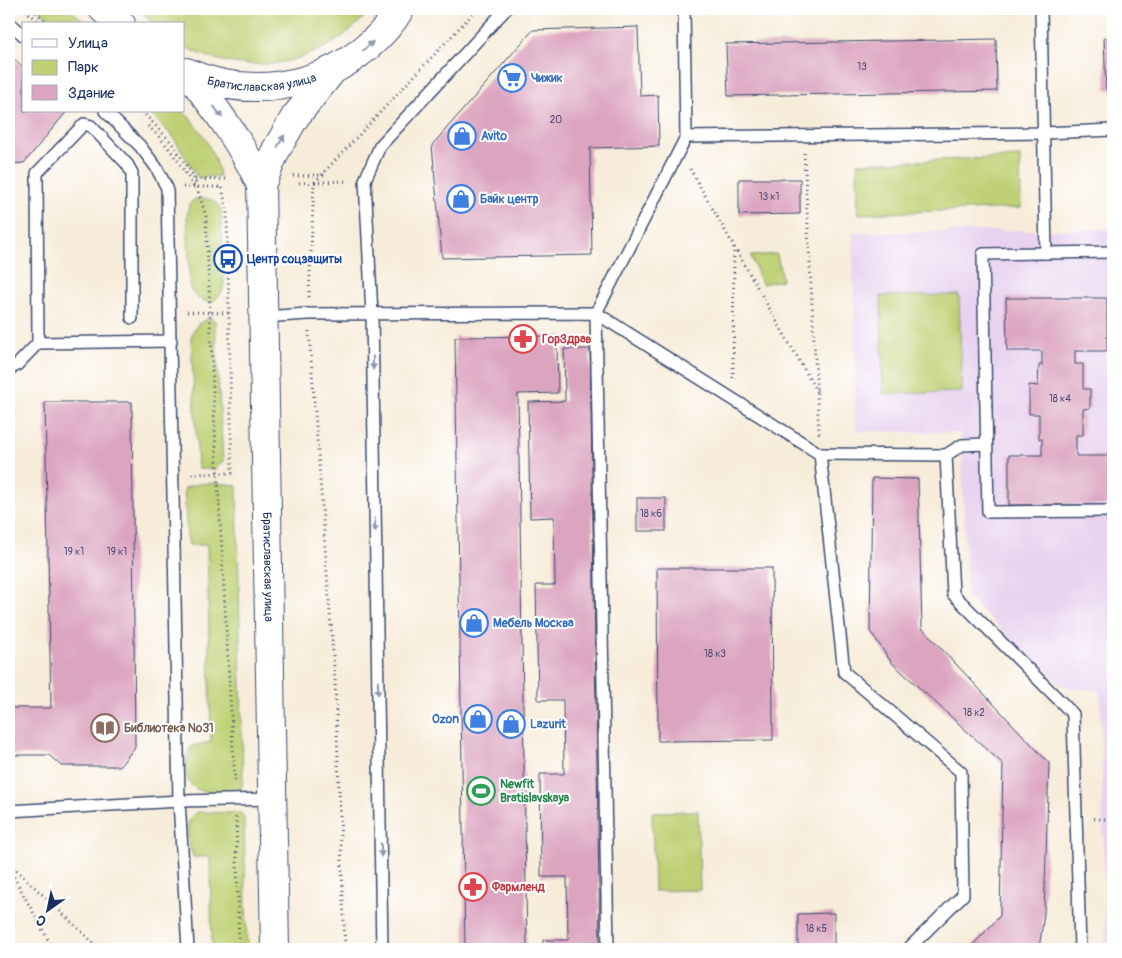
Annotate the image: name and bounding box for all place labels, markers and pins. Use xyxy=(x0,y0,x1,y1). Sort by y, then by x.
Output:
supermarket icon: Чижик xyxy=(497,63,527,93)
place label: Чижик xyxy=(531,71,564,86)
shop icon: Avito xyxy=(447,121,477,151)
place label: Avito xyxy=(481,129,507,144)
shop icon: Байк центр xyxy=(446,184,476,214)
place label: Байк центр xyxy=(480,192,539,207)
bus stop icon: Центр соцзащиты xyxy=(213,244,243,274)
place label: Центр соцзащиты xyxy=(247,252,342,267)
pharmacy icon: ГорЗдрав xyxy=(508,324,538,354)
place label: ГорЗдрав xyxy=(542,332,592,347)
shop icon: Мебель Москва xyxy=(459,608,489,638)
place label: Мебель Москва xyxy=(493,616,574,631)
shop icon: Ozon xyxy=(463,704,493,734)
shop icon: Lazurit xyxy=(496,709,526,739)
place label: Ozon xyxy=(432,712,459,727)
library icon: Библиотека №31 xyxy=(90,713,120,743)
place label: Lazurit xyxy=(530,717,567,732)
place label: Библиотека №31 xyxy=(124,721,214,736)
sports icon: Newfit Bratislavskaya xyxy=(466,776,496,806)
place label: Newfit Bratislavskaya xyxy=(500,777,570,806)
pharmacy icon: Фармленд xyxy=(458,872,488,902)
place label: Фармленд xyxy=(491,880,545,895)

